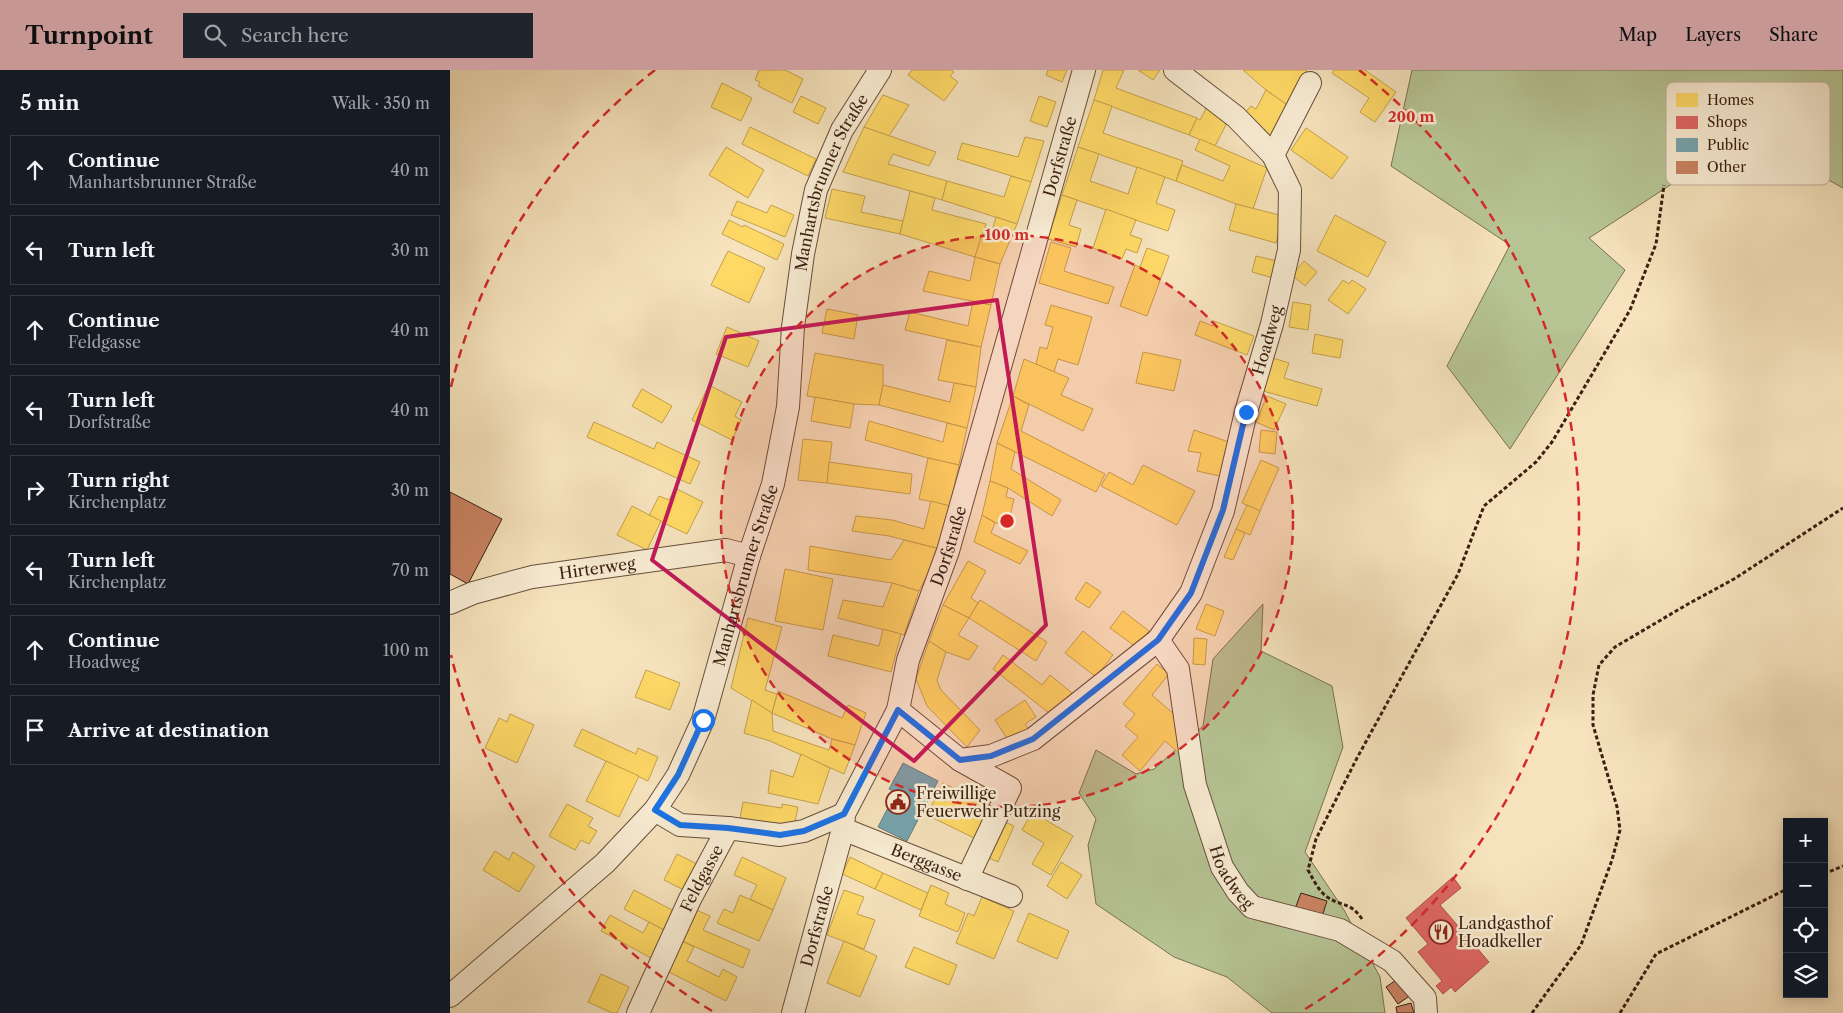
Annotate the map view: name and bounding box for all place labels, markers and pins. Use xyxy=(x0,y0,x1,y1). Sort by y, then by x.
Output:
centre of rings xyxy=(998,512,1016,530)
place label: Freiwillige Feuerwehr Putzing xyxy=(916,783,1061,821)
public building icon: Freiwillige Feuerwehr Putzing xyxy=(885,789,911,815)
place label: Landgasthof Hoadkeller xyxy=(1458,913,1554,951)
restaurant icon: Landgasthof Hoadkeller xyxy=(1428,919,1454,945)

